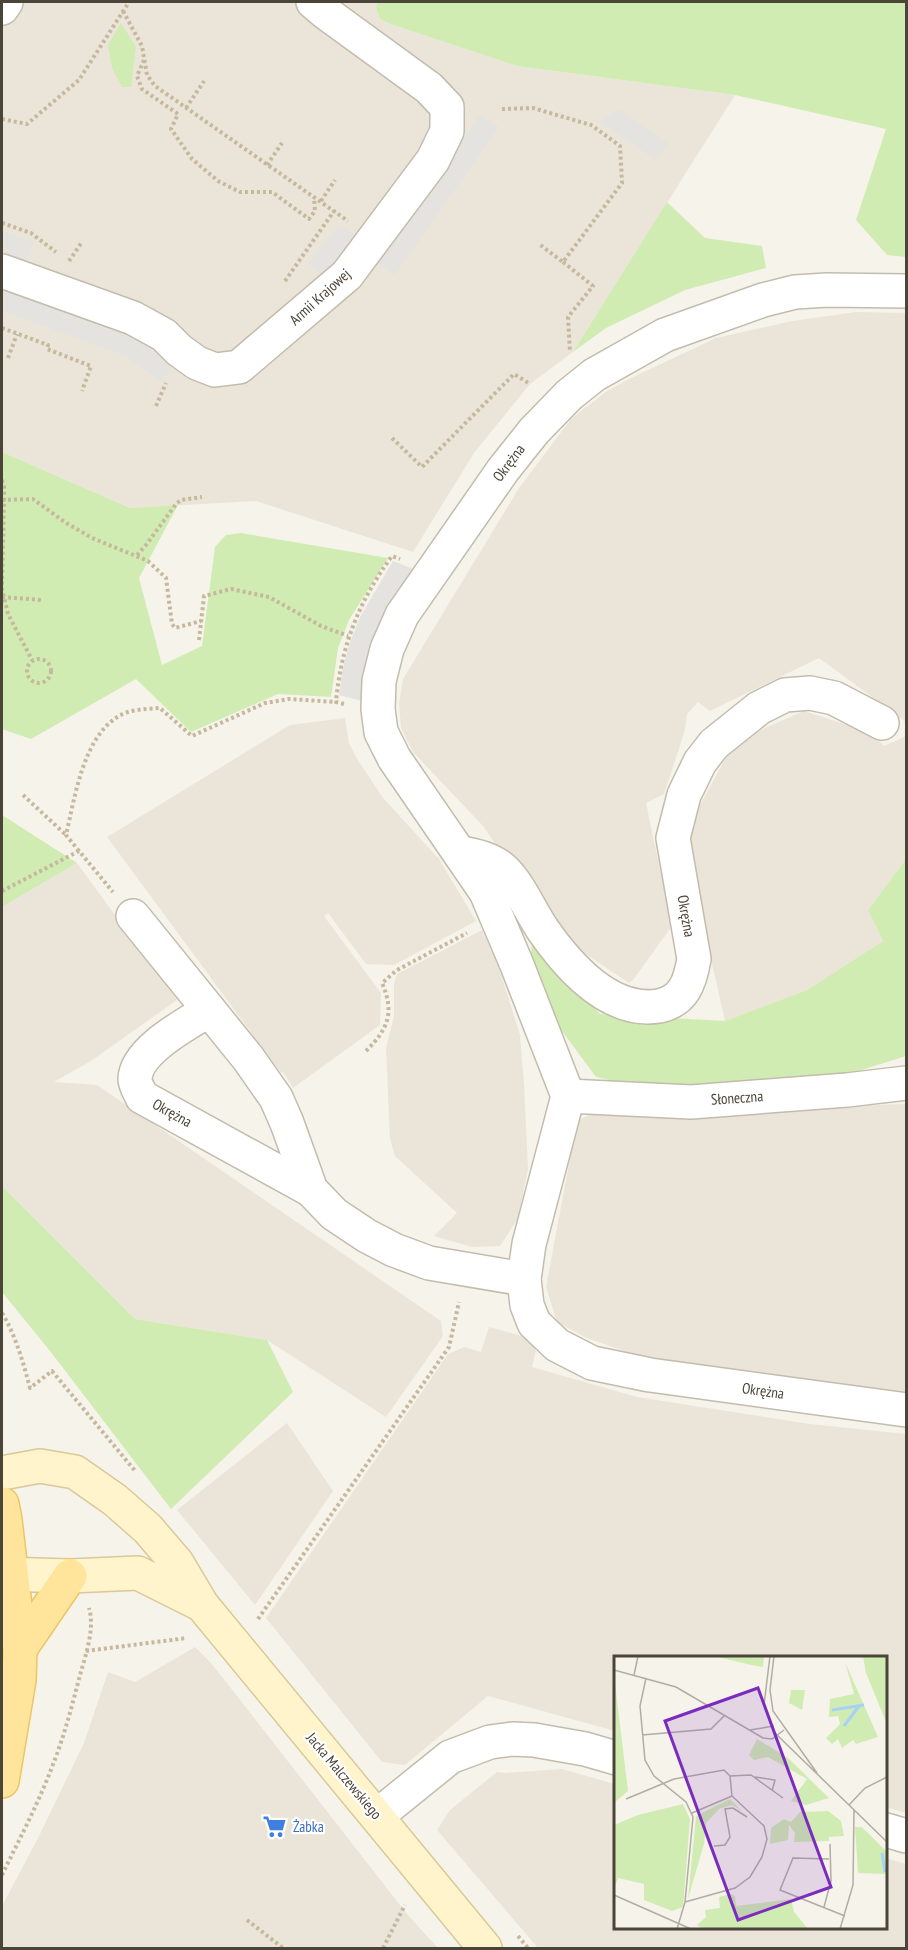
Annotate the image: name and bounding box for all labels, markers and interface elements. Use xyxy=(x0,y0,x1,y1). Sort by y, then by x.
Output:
street label: Armii Krajowej xyxy=(285,264,354,329)
street label: Okrężna xyxy=(488,440,529,485)
street label: Okrężna xyxy=(673,893,700,938)
street label: Słoneczna xyxy=(710,1086,764,1109)
street label: Okrężna xyxy=(149,1094,195,1131)
street label: Okrężna xyxy=(741,1378,785,1403)
inset map xyxy=(614,1656,887,1929)
street label: Jacka Malczewskiego xyxy=(302,1728,386,1823)
supermarket icon: Żabka xyxy=(262,1814,288,1840)
place label: Żabka xyxy=(293,1817,324,1836)

